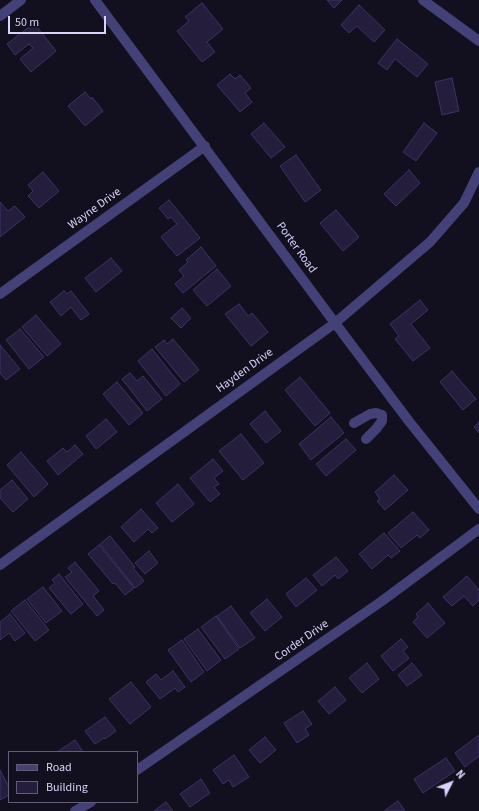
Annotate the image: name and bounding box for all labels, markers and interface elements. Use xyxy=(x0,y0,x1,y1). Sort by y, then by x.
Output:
scale bar xyxy=(10,8,108,34)
text: 50 m xyxy=(15,14,39,31)
street label: Wayne Drive xyxy=(66,185,124,233)
street label: Porter Road xyxy=(273,220,319,276)
street label: Hayden Drive xyxy=(214,345,276,397)
street label: Corder Drive xyxy=(272,617,332,665)
legend xyxy=(8,751,138,803)
text: Road xyxy=(46,759,72,776)
north arrow xyxy=(431,763,471,803)
text: N xyxy=(452,767,468,782)
text: Building xyxy=(46,779,88,796)

